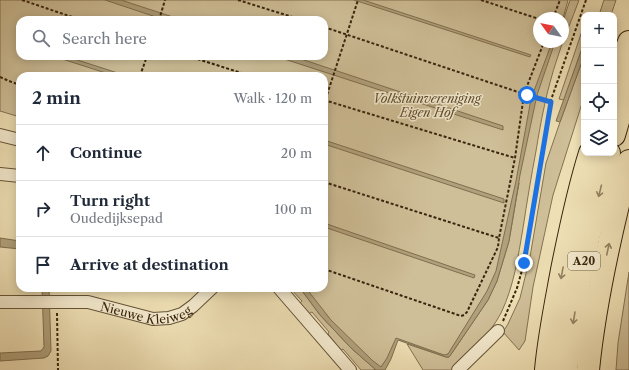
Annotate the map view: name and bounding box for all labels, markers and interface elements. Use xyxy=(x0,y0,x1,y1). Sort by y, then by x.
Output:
north arrow xyxy=(533,12,569,48)
map controls xyxy=(581,12,617,156)
button: + xyxy=(581,12,617,48)
search box xyxy=(16,16,328,60)
icon: search xyxy=(30,27,52,49)
text: Search here xyxy=(62,29,147,48)
button: − xyxy=(581,48,617,84)
button: locate xyxy=(581,84,617,120)
route start xyxy=(518,86,536,104)
text: 2 min xyxy=(32,88,81,108)
text: Walk · 120 m xyxy=(234,90,312,106)
park label: Volkstuinvereniging Eigen Hof xyxy=(373,91,483,120)
button: layers xyxy=(581,120,617,156)
icon: ahead xyxy=(32,142,54,164)
text: Continue xyxy=(70,143,142,162)
text: 20 m xyxy=(281,145,312,161)
one-way arrow xyxy=(596,184,603,197)
text: Turn right xyxy=(70,191,150,210)
icon: right xyxy=(32,198,54,220)
text: 100 m xyxy=(274,201,312,217)
text: Oudedijksepad xyxy=(70,210,163,226)
one-way arrow xyxy=(604,243,612,256)
road number: A20 xyxy=(568,252,600,270)
icon: arrive xyxy=(32,254,54,276)
route end xyxy=(515,254,533,272)
text: Arrive at destination xyxy=(70,255,229,274)
one-way arrow xyxy=(557,266,565,279)
street label: Nieuwe Kleiweg xyxy=(99,298,195,327)
one-way arrow xyxy=(570,311,578,324)

